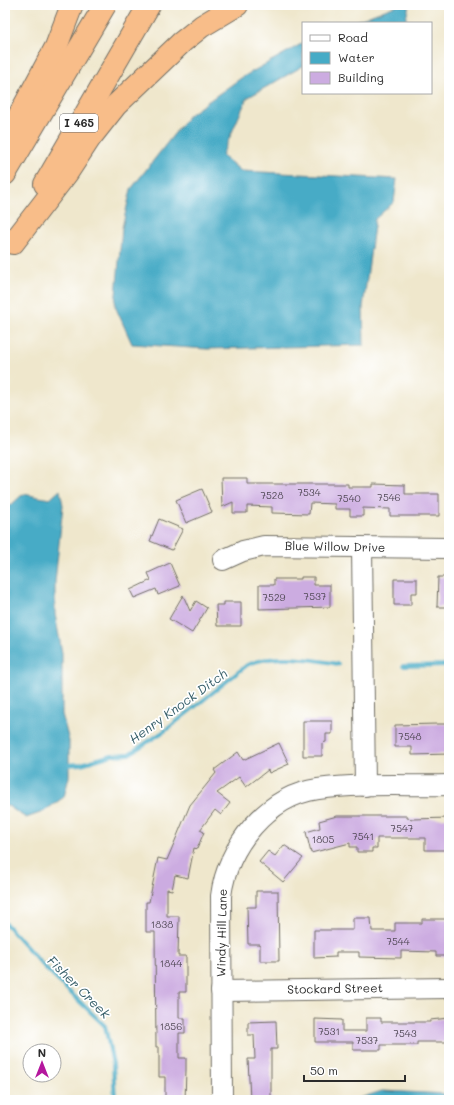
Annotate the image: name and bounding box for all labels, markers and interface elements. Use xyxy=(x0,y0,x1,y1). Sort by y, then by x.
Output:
legend xyxy=(302,22,432,94)
text: Road xyxy=(338,29,368,45)
text: Water xyxy=(338,49,375,65)
text: Building xyxy=(338,69,384,85)
road number: I 465 xyxy=(60,114,98,132)
house number: 7534 xyxy=(297,485,321,499)
house number: 7528 xyxy=(260,488,284,502)
house number: 7546 xyxy=(377,490,401,504)
house number: 7540 xyxy=(337,491,361,505)
street label: Blue Willow Drive xyxy=(285,537,385,555)
house number: 7537 xyxy=(304,589,327,603)
house number: 7529 xyxy=(263,590,286,604)
water label: Henry Knock Ditch xyxy=(125,664,230,747)
house number: 7548 xyxy=(398,729,422,743)
house number: 7547 xyxy=(391,821,414,835)
house number: 7541 xyxy=(352,829,374,843)
house number: 1805 xyxy=(312,832,334,846)
street label: Windy Hill Lane xyxy=(212,889,230,977)
house number: 1838 xyxy=(151,917,173,931)
house number: 7544 xyxy=(386,934,410,948)
water label: Fisher Creek xyxy=(44,951,115,1023)
house number: 1844 xyxy=(160,956,182,970)
street label: Stockard Street xyxy=(287,979,383,997)
house number: 1856 xyxy=(160,1019,182,1033)
house number: 7531 xyxy=(318,1024,340,1038)
house number: 7543 xyxy=(393,1026,417,1040)
house number: 7537 xyxy=(356,1033,379,1047)
north arrow xyxy=(22,1043,62,1083)
text: N xyxy=(38,1045,46,1060)
scale bar xyxy=(304,1057,405,1083)
text: 50 m xyxy=(310,1062,338,1078)

